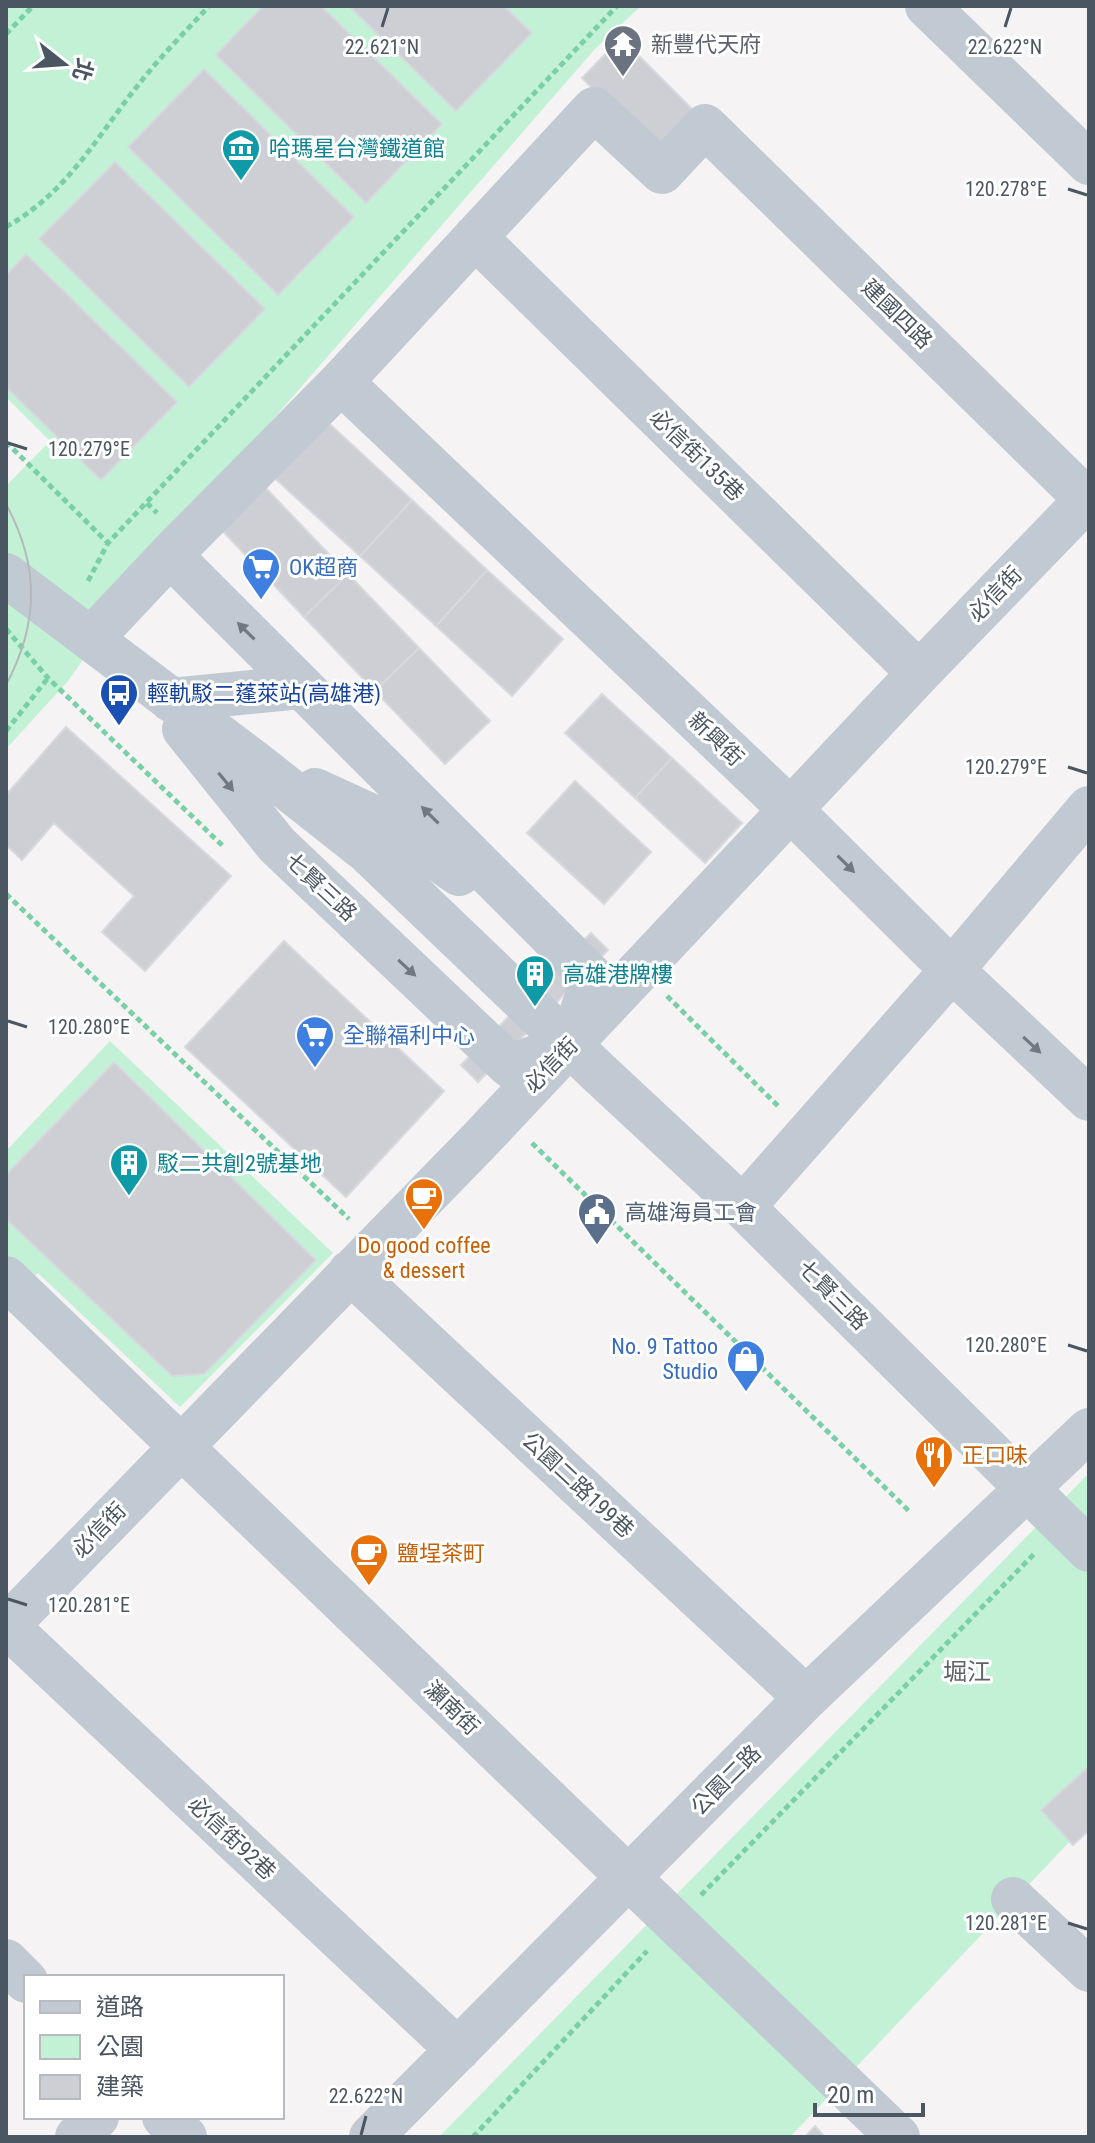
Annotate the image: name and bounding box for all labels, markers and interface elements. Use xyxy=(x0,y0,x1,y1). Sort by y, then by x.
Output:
temple icon: 新豐代天府 xyxy=(602,23,644,78)
north arrow xyxy=(24,24,104,104)
place label: 新豐代天府 xyxy=(651,32,761,57)
text: 22.621°N xyxy=(345,35,419,59)
text: 22.622°N xyxy=(968,35,1042,59)
text: 北 xyxy=(67,56,98,84)
museum icon: 哈瑪星台灣鐵道館 xyxy=(220,127,262,182)
place label: 哈瑪星台灣鐵道館 xyxy=(269,136,445,161)
text: 120.278°E xyxy=(965,177,1047,201)
street label: 建國四路 xyxy=(857,274,937,354)
street label: 必信街135巷 xyxy=(645,404,749,506)
text: 120.279°E xyxy=(48,437,130,461)
supermarket icon: OK超商 xyxy=(240,546,282,601)
place label: OK超商 xyxy=(289,555,358,580)
street label: 必信街 xyxy=(963,562,1027,626)
one-way arrow xyxy=(237,623,256,641)
bus stop icon: 輕軌駁二蓬萊站(高雄港) xyxy=(98,672,140,727)
place label: 輕軌駁二蓬萊站(高雄港) xyxy=(147,681,381,707)
street label: 新興街 xyxy=(684,707,748,771)
text: 120.279°E xyxy=(965,755,1047,779)
one-way arrow xyxy=(217,772,234,792)
one-way arrow xyxy=(421,806,439,825)
street label: 七賢三路 xyxy=(280,848,362,926)
one-way arrow xyxy=(836,854,854,873)
building icon: 高雄港牌樓 xyxy=(514,953,556,1008)
one-way arrow xyxy=(397,958,416,976)
place label: 高雄港牌樓 xyxy=(563,962,673,987)
supermarket icon: 全聯福利中心 xyxy=(294,1014,336,1069)
text: 120.280°E xyxy=(48,1015,130,1039)
place label: 全聯福利中心 xyxy=(343,1023,475,1048)
street label: 必信街 xyxy=(519,1033,583,1097)
one-way arrow xyxy=(1022,1036,1041,1054)
building icon: 駁二共創2號基地 xyxy=(108,1142,150,1197)
place label: 駁二共創2號基地 xyxy=(157,1151,322,1176)
cafe icon: Do good coffee & dessert xyxy=(403,1176,445,1231)
public building icon: 高雄海員工會 xyxy=(576,1191,618,1246)
place label: 高雄海員工會 xyxy=(625,1200,757,1225)
place label: Do good coffee & dessert xyxy=(357,1233,491,1283)
street label: 七賢三路 xyxy=(793,1255,873,1335)
text: 120.280°E xyxy=(965,1333,1047,1357)
place label: No. 9 Tattoo Studio xyxy=(611,1334,718,1384)
shop icon: No. 9 Tattoo Studio xyxy=(725,1338,767,1393)
street label: 公園二路199巷 xyxy=(517,1427,639,1543)
restaurant icon: 正口味 xyxy=(913,1434,955,1489)
place label: 正口味 xyxy=(962,1443,1028,1468)
street label: 必信街 xyxy=(67,1498,131,1562)
cafe icon: 鹽埕茶町 xyxy=(348,1532,390,1587)
place label: 鹽埕茶町 xyxy=(397,1541,485,1566)
text: 120.281°E xyxy=(48,1593,130,1617)
district label: 堀江 xyxy=(943,1658,991,1686)
street label: 瀨南街 xyxy=(420,1676,484,1740)
street label: 公園二路 xyxy=(686,1740,766,1820)
street label: 必信街92巷 xyxy=(183,1791,281,1885)
text: 120.281°E xyxy=(965,1911,1047,1935)
legend xyxy=(24,1975,284,2119)
text: 道路 xyxy=(96,1993,144,2021)
text: 公園 xyxy=(96,2033,144,2061)
scale bar xyxy=(815,2067,923,2117)
text: 建築 xyxy=(96,2073,144,2101)
text: 20 m xyxy=(827,2081,874,2109)
text: 22.622°N xyxy=(329,2084,403,2108)

